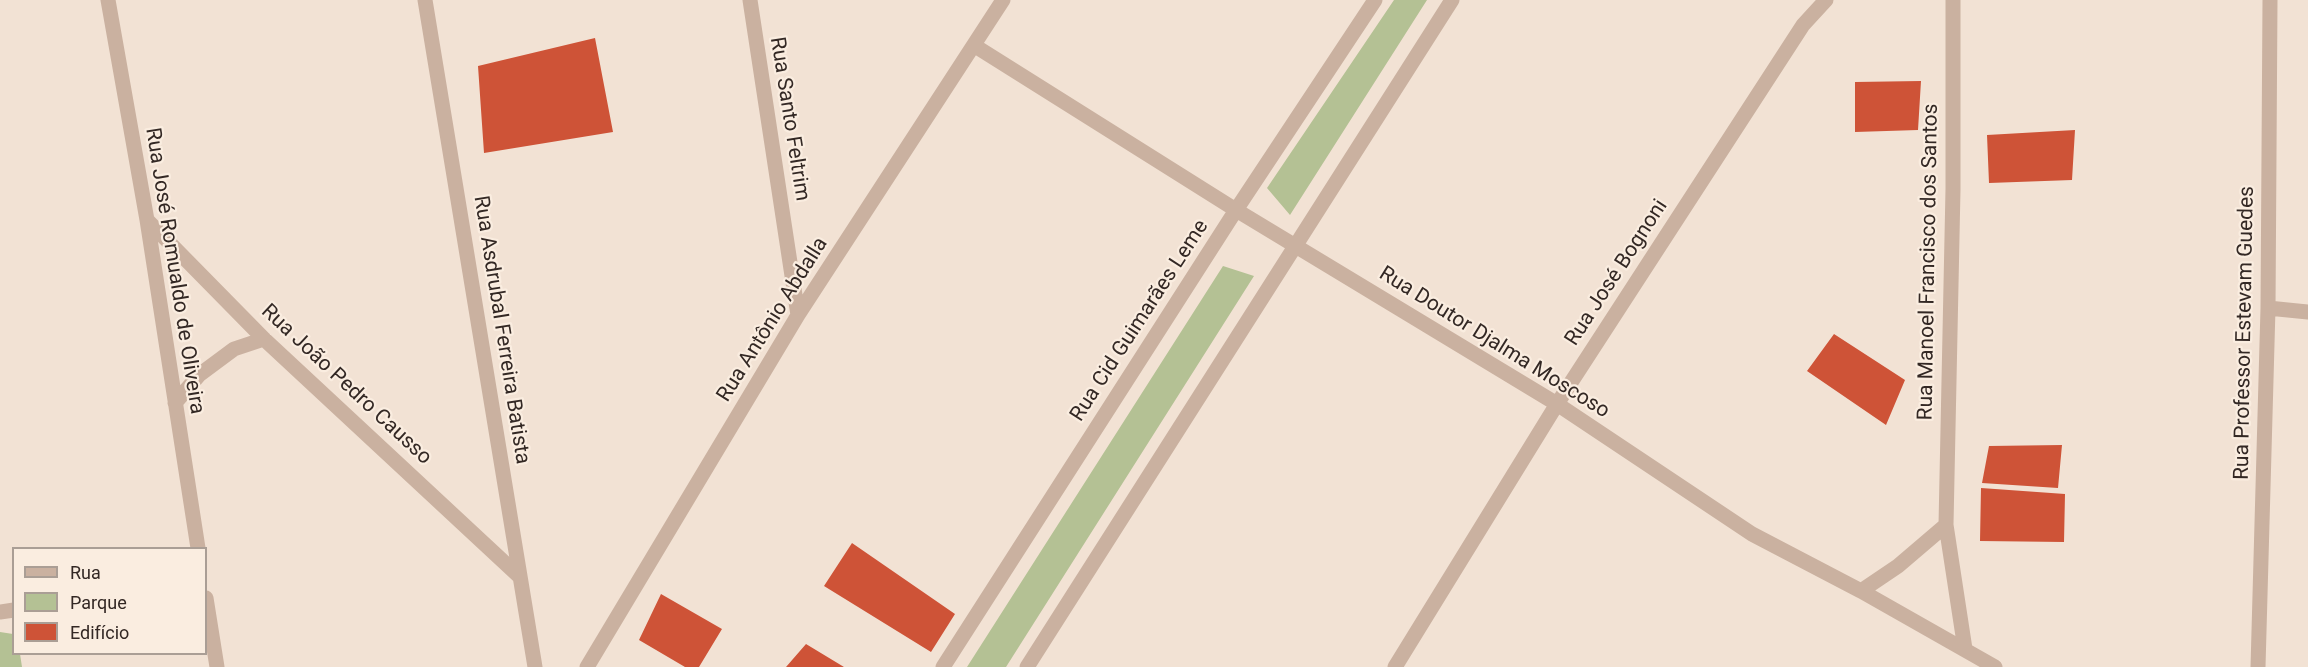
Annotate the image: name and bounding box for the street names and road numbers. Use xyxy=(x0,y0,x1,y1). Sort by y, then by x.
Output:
street label: Rua Santo Feltrim xyxy=(764,35,814,203)
street label: Rua Manoel Francisco dos Santos xyxy=(1914,103,1944,421)
street label: Rua José Romualdo de Oliveira xyxy=(139,126,209,416)
street label: Rua Professor Estevam Guedes xyxy=(2230,186,2260,480)
street label: Rua Asdrubal Ferreira Batista xyxy=(467,194,535,466)
street label: Rua José Bognoni xyxy=(1560,195,1674,351)
street label: Rua Cid Guimarães Leme xyxy=(1065,216,1215,426)
street label: Rua Antônio Abdalla xyxy=(712,233,834,407)
street label: Rua Doutor Djalma Moscoso xyxy=(1374,262,1614,424)
street label: Rua João Pedro Causso xyxy=(256,299,436,471)

